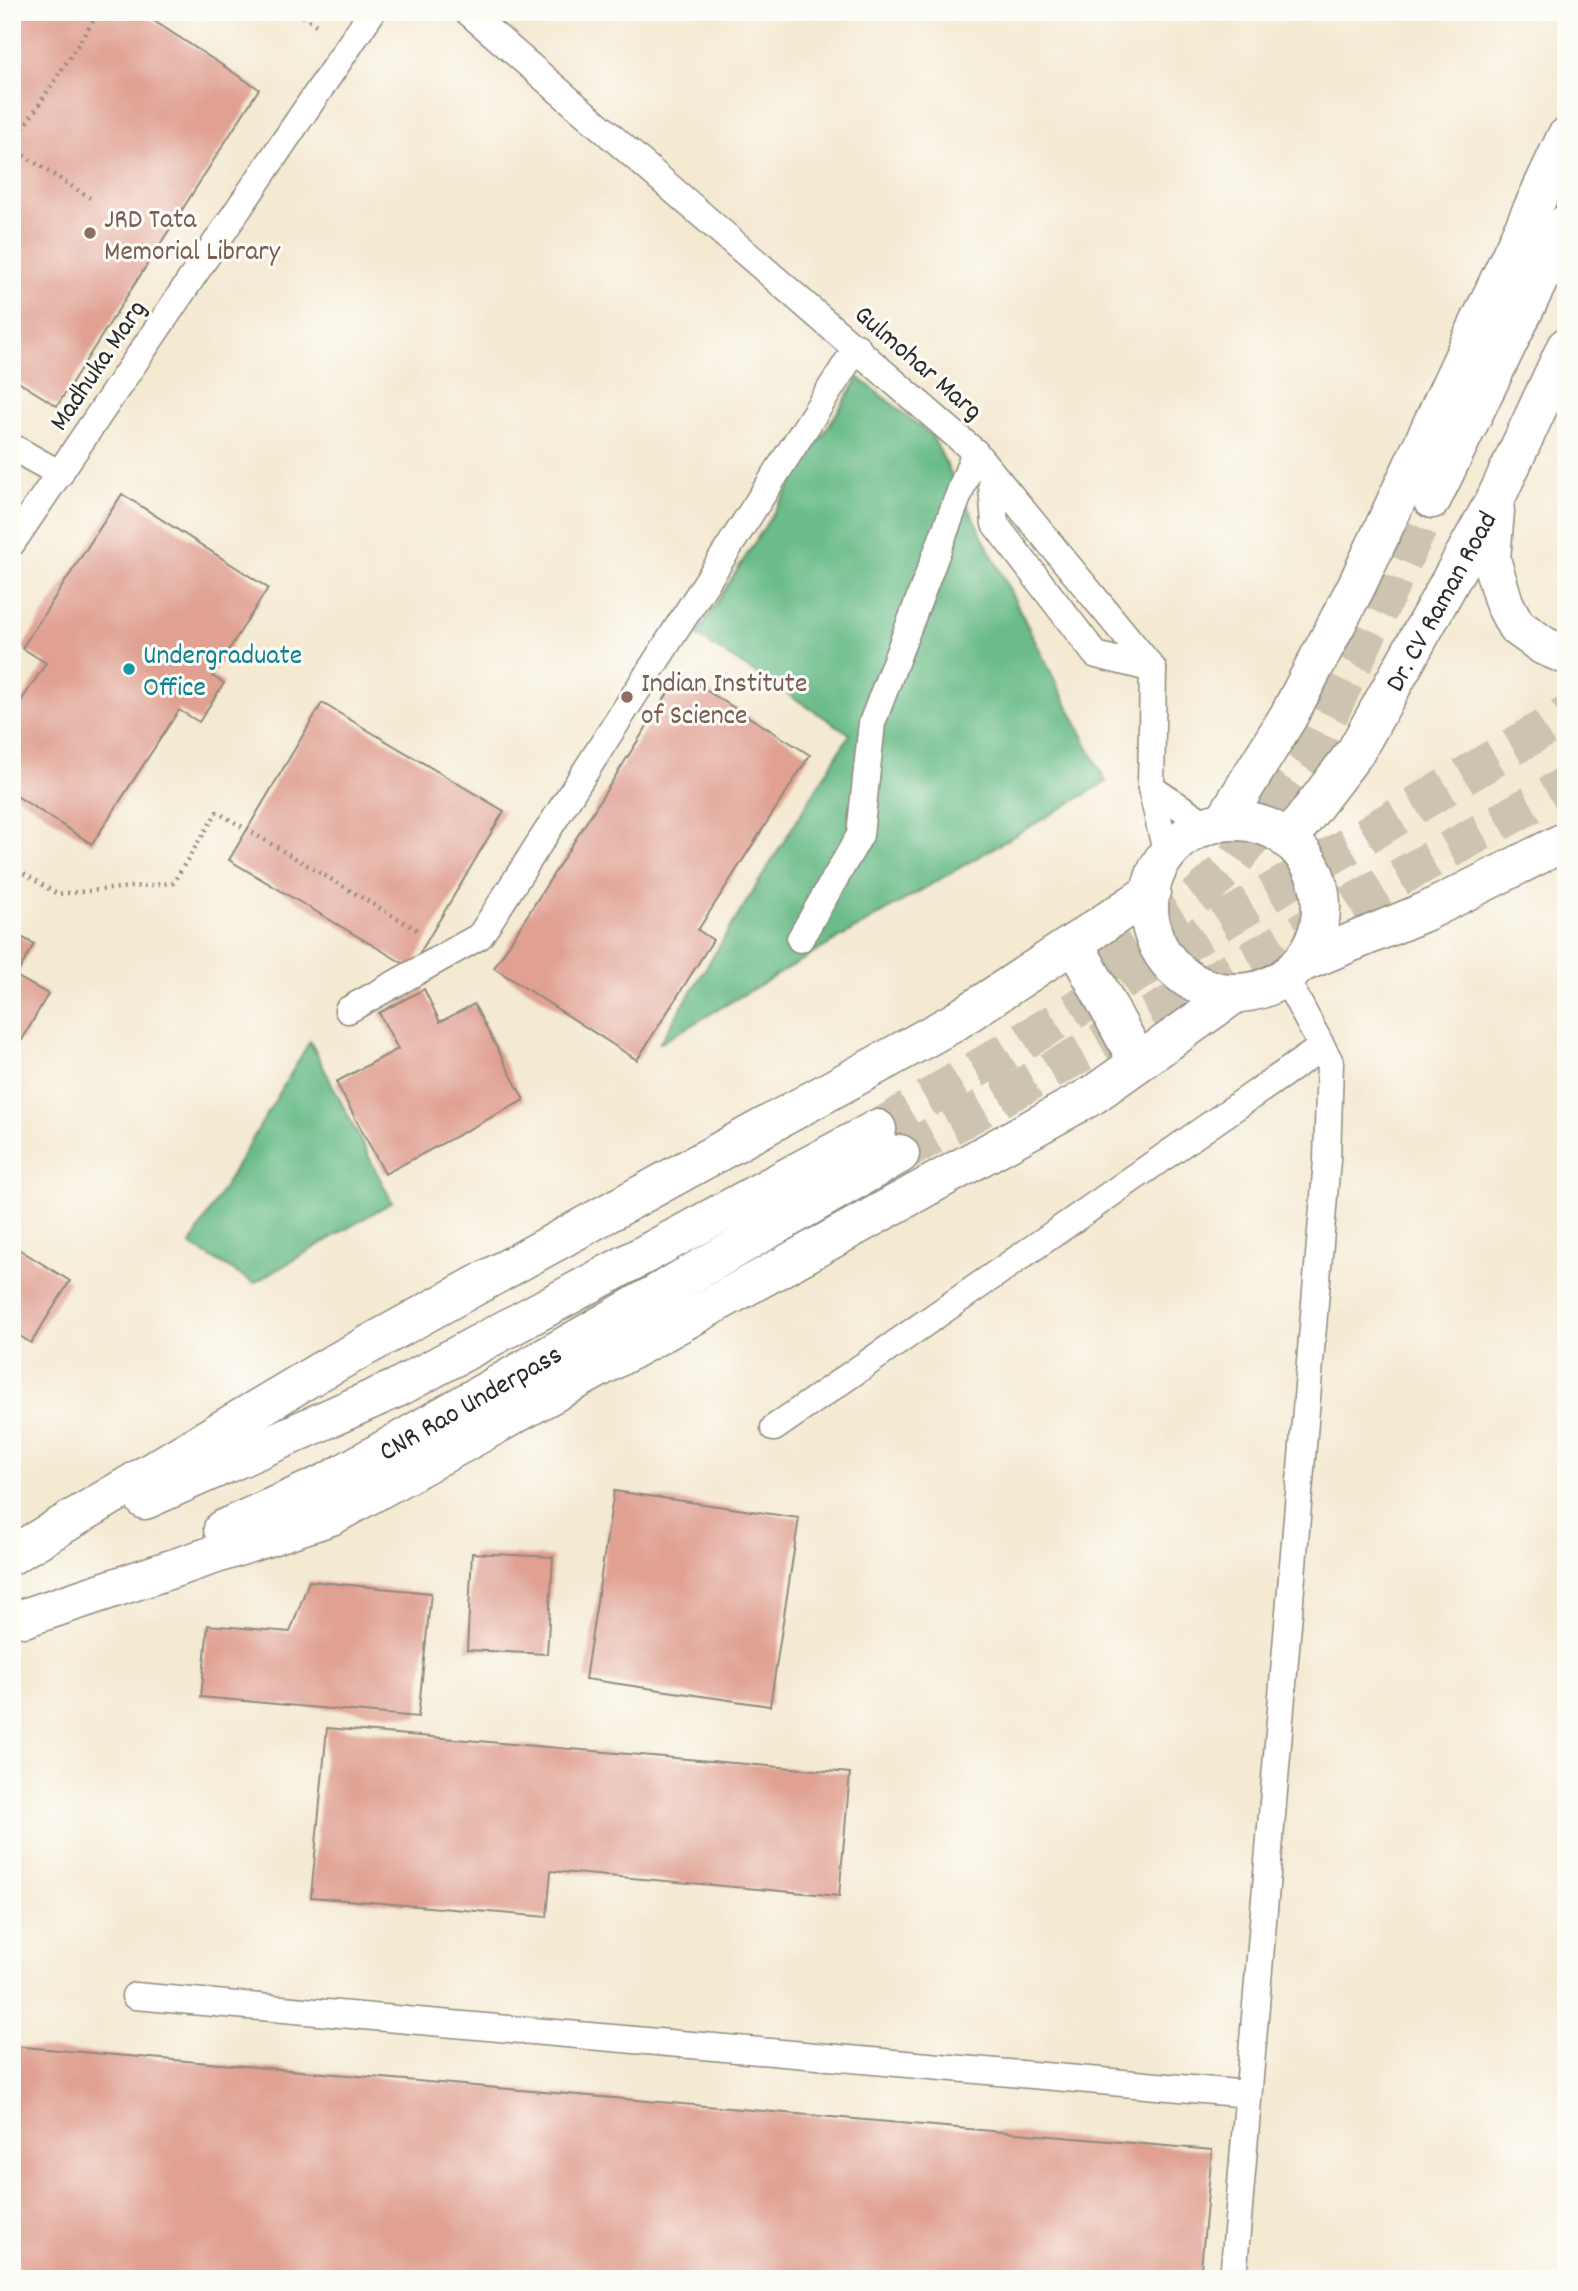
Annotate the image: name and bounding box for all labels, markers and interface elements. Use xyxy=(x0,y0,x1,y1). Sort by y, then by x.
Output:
place label: JRD Tata Memorial Library xyxy=(104,202,281,274)
marker: JRD Tata Memorial Library xyxy=(82,225,98,241)
street label: Madhuka Marg xyxy=(41,293,159,440)
street label: Gulmohar Marg xyxy=(843,297,990,432)
street label: Dr. CV Raman Road xyxy=(1378,505,1510,700)
place label: Undergraduate Office xyxy=(143,638,302,710)
marker: Undergraduate Office xyxy=(121,661,137,677)
place label: Indian Institute of Science xyxy=(641,666,807,738)
marker: Indian Institute of Science xyxy=(619,689,635,705)
street label: CNR Rao Underpass xyxy=(373,1337,571,1474)

